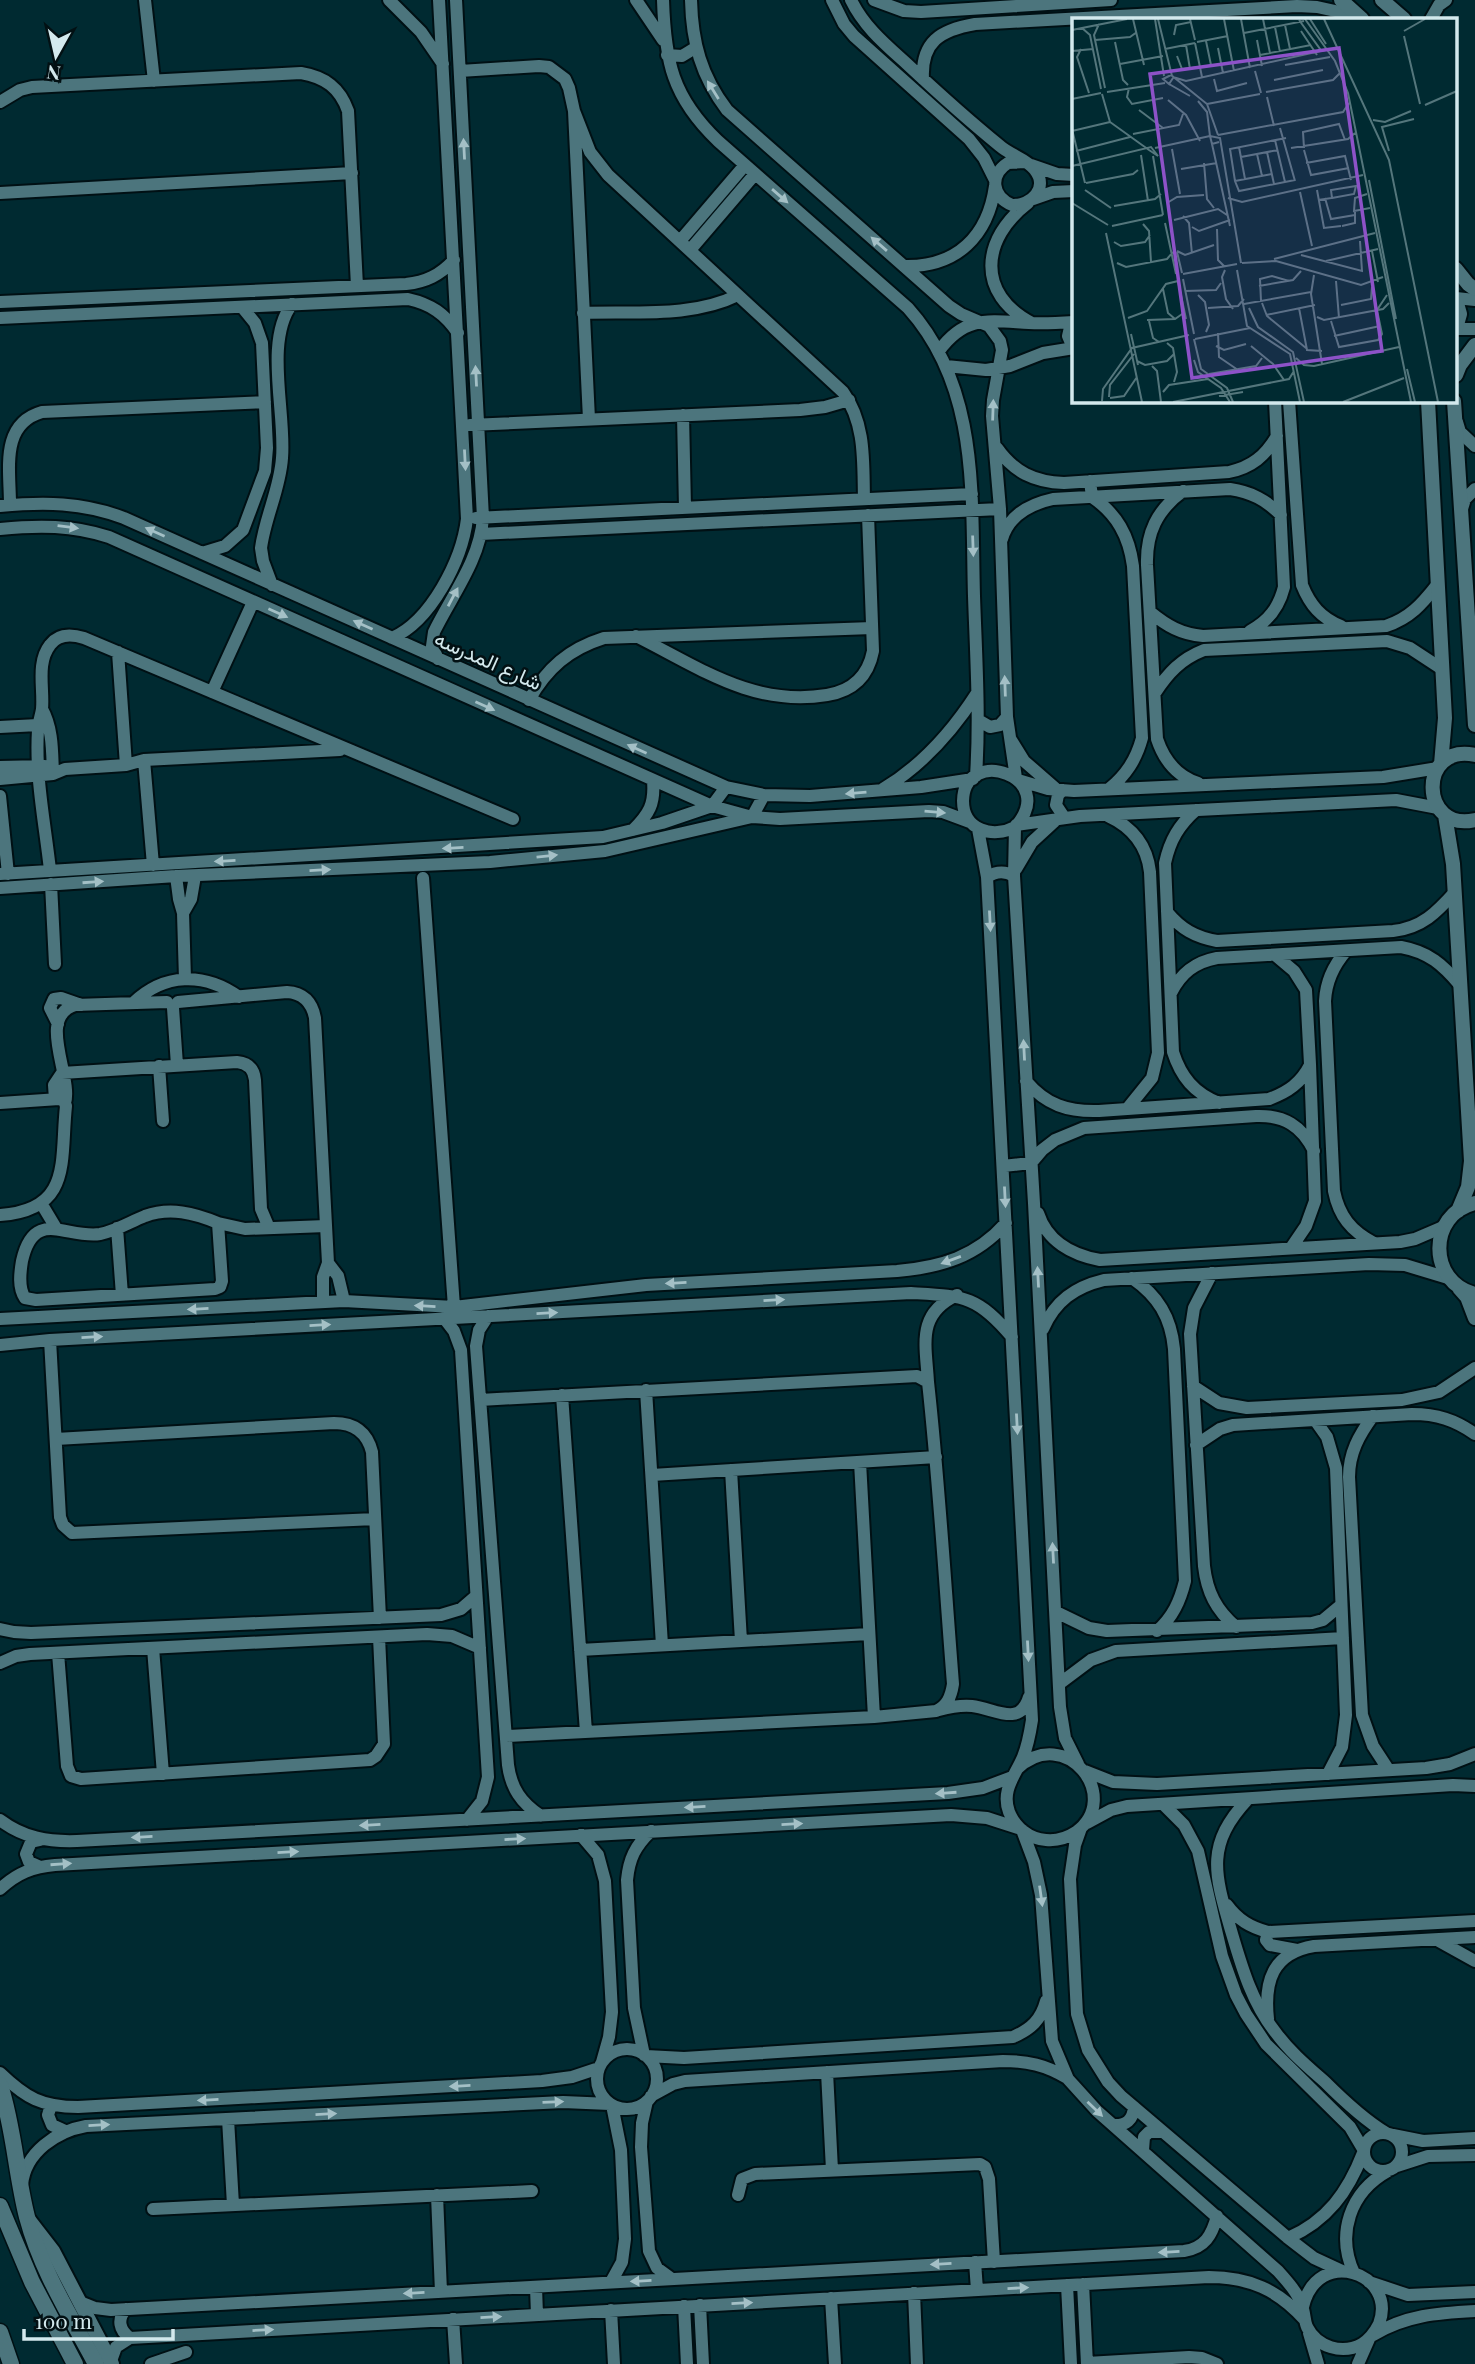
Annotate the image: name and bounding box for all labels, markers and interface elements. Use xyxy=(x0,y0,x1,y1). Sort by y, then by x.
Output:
inset map xyxy=(1072,18,1458,402)
north arrow xyxy=(21,21,91,91)
text: N xyxy=(45,60,62,88)
one-way arrow xyxy=(707,80,719,99)
one-way arrow xyxy=(458,138,469,160)
one-way arrow xyxy=(771,188,789,204)
one-way arrow xyxy=(871,237,888,252)
one-way arrow xyxy=(470,365,481,387)
one-way arrow xyxy=(987,399,999,421)
one-way arrow xyxy=(460,449,471,471)
one-way arrow xyxy=(57,522,79,533)
one-way arrow xyxy=(145,526,166,537)
one-way arrow xyxy=(967,535,979,557)
one-way arrow xyxy=(447,587,458,607)
one-way arrow xyxy=(268,607,288,619)
one-way arrow xyxy=(353,619,373,631)
street label: شارع المدرسه xyxy=(430,623,547,697)
one-way arrow xyxy=(1000,675,1011,697)
one-way arrow xyxy=(475,701,496,712)
one-way arrow xyxy=(627,743,648,754)
one-way arrow xyxy=(845,788,867,799)
one-way arrow xyxy=(924,807,946,818)
one-way arrow xyxy=(441,843,463,854)
one-way arrow xyxy=(536,850,558,861)
one-way arrow xyxy=(214,856,236,867)
one-way arrow xyxy=(309,864,331,875)
one-way arrow xyxy=(82,876,104,887)
one-way arrow xyxy=(984,910,995,932)
one-way arrow xyxy=(1019,1039,1030,1061)
one-way arrow xyxy=(999,1186,1010,1208)
one-way arrow xyxy=(940,1255,961,1266)
one-way arrow xyxy=(1033,1266,1044,1288)
one-way arrow xyxy=(665,1278,687,1289)
one-way arrow xyxy=(763,1295,785,1306)
one-way arrow xyxy=(414,1300,436,1311)
one-way arrow xyxy=(187,1304,209,1315)
one-way arrow xyxy=(536,1307,558,1318)
one-way arrow xyxy=(309,1319,331,1330)
one-way arrow xyxy=(82,1332,104,1343)
one-way arrow xyxy=(1011,1413,1022,1435)
one-way arrow xyxy=(1047,1542,1058,1564)
one-way arrow xyxy=(1022,1640,1033,1662)
one-way arrow xyxy=(935,1788,957,1799)
one-way arrow xyxy=(683,1802,705,1813)
one-way arrow xyxy=(781,1818,803,1829)
one-way arrow xyxy=(358,1820,380,1831)
one-way arrow xyxy=(131,1832,153,1843)
one-way arrow xyxy=(505,1833,527,1844)
one-way arrow xyxy=(278,1846,300,1857)
one-way arrow xyxy=(50,1859,72,1870)
one-way arrow xyxy=(1036,1885,1047,1907)
one-way arrow xyxy=(448,2081,470,2092)
one-way arrow xyxy=(197,2094,219,2105)
one-way arrow xyxy=(543,2097,565,2108)
one-way arrow xyxy=(1086,2100,1103,2116)
one-way arrow xyxy=(315,2108,337,2119)
one-way arrow xyxy=(88,2119,110,2130)
one-way arrow xyxy=(1157,2246,1179,2257)
one-way arrow xyxy=(930,2259,952,2270)
one-way arrow xyxy=(630,2275,652,2286)
one-way arrow xyxy=(1008,2282,1030,2293)
one-way arrow xyxy=(402,2288,424,2299)
one-way arrow xyxy=(731,2297,753,2308)
scale bar xyxy=(24,2298,173,2342)
text: 100 m xyxy=(35,2306,92,2334)
one-way arrow xyxy=(480,2311,502,2322)
one-way arrow xyxy=(253,2324,275,2335)

